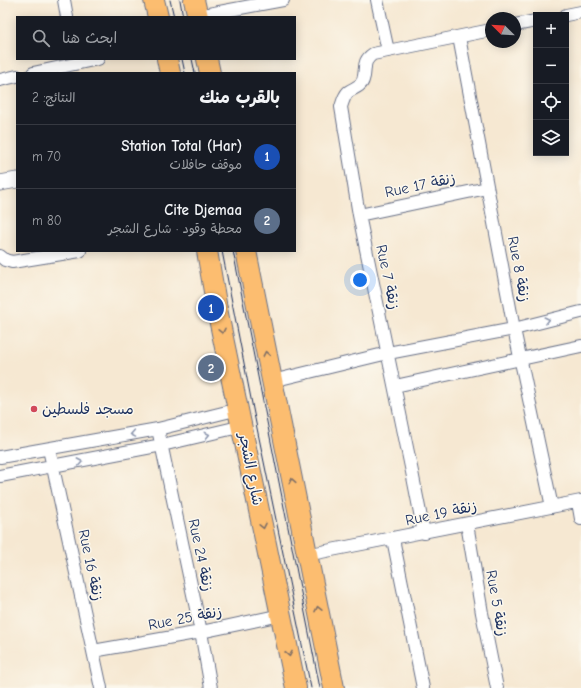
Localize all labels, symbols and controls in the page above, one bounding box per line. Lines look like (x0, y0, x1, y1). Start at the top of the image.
north arrow (485, 12, 521, 48)
map controls (533, 12, 569, 156)
button: + (533, 12, 569, 48)
search box (16, 16, 296, 60)
icon: search (30, 27, 52, 49)
text: ابحث هنا (62, 29, 117, 47)
button: − (533, 48, 569, 84)
button: locate (533, 84, 569, 120)
text: بالقرب منك (199, 88, 280, 107)
text: النتائج: 2 (32, 90, 76, 105)
button: layers (533, 120, 569, 156)
text: Station Total (Har) (121, 137, 242, 155)
text: 70 m (32, 149, 61, 164)
text: 1 (264, 149, 270, 164)
text: موقف حافلات (170, 157, 242, 172)
street label: Rue 17 زنقة (383, 169, 457, 201)
text: Cite Djemaa (164, 201, 242, 219)
text: 80 m (32, 213, 62, 228)
text: 2 (264, 213, 270, 228)
text: محطة وقود · شارع الشجر (108, 221, 242, 236)
street label: Rue 8 زنقة (504, 235, 534, 303)
street label: Rue 7 زنقة (372, 243, 404, 311)
your location (350, 270, 370, 290)
pin: 1 (198, 293, 224, 323)
one-way arrow (544, 317, 551, 325)
one-way arrow (217, 327, 226, 334)
one-way arrow (263, 351, 271, 357)
pin: 2 (198, 353, 224, 383)
place label: مسجد فلسطين (42, 400, 134, 418)
marker: مسجد فلسطين (29, 404, 39, 414)
one-way arrow (130, 429, 136, 438)
street label: شارع الشجر (234, 430, 267, 507)
one-way arrow (204, 431, 210, 439)
one-way arrow (76, 458, 83, 466)
one-way arrow (289, 478, 297, 484)
street label: Rue 19 زنقة (404, 497, 478, 529)
street label: Rue 24 زنقة (185, 517, 217, 593)
one-way arrow (258, 523, 267, 529)
street label: Rue 16 زنقة (75, 528, 107, 602)
street label: Rue 5 زنقة (482, 569, 512, 637)
street label: Rue 25 زنقة (147, 602, 223, 634)
one-way arrow (314, 606, 322, 612)
one-way arrow (284, 650, 293, 657)

